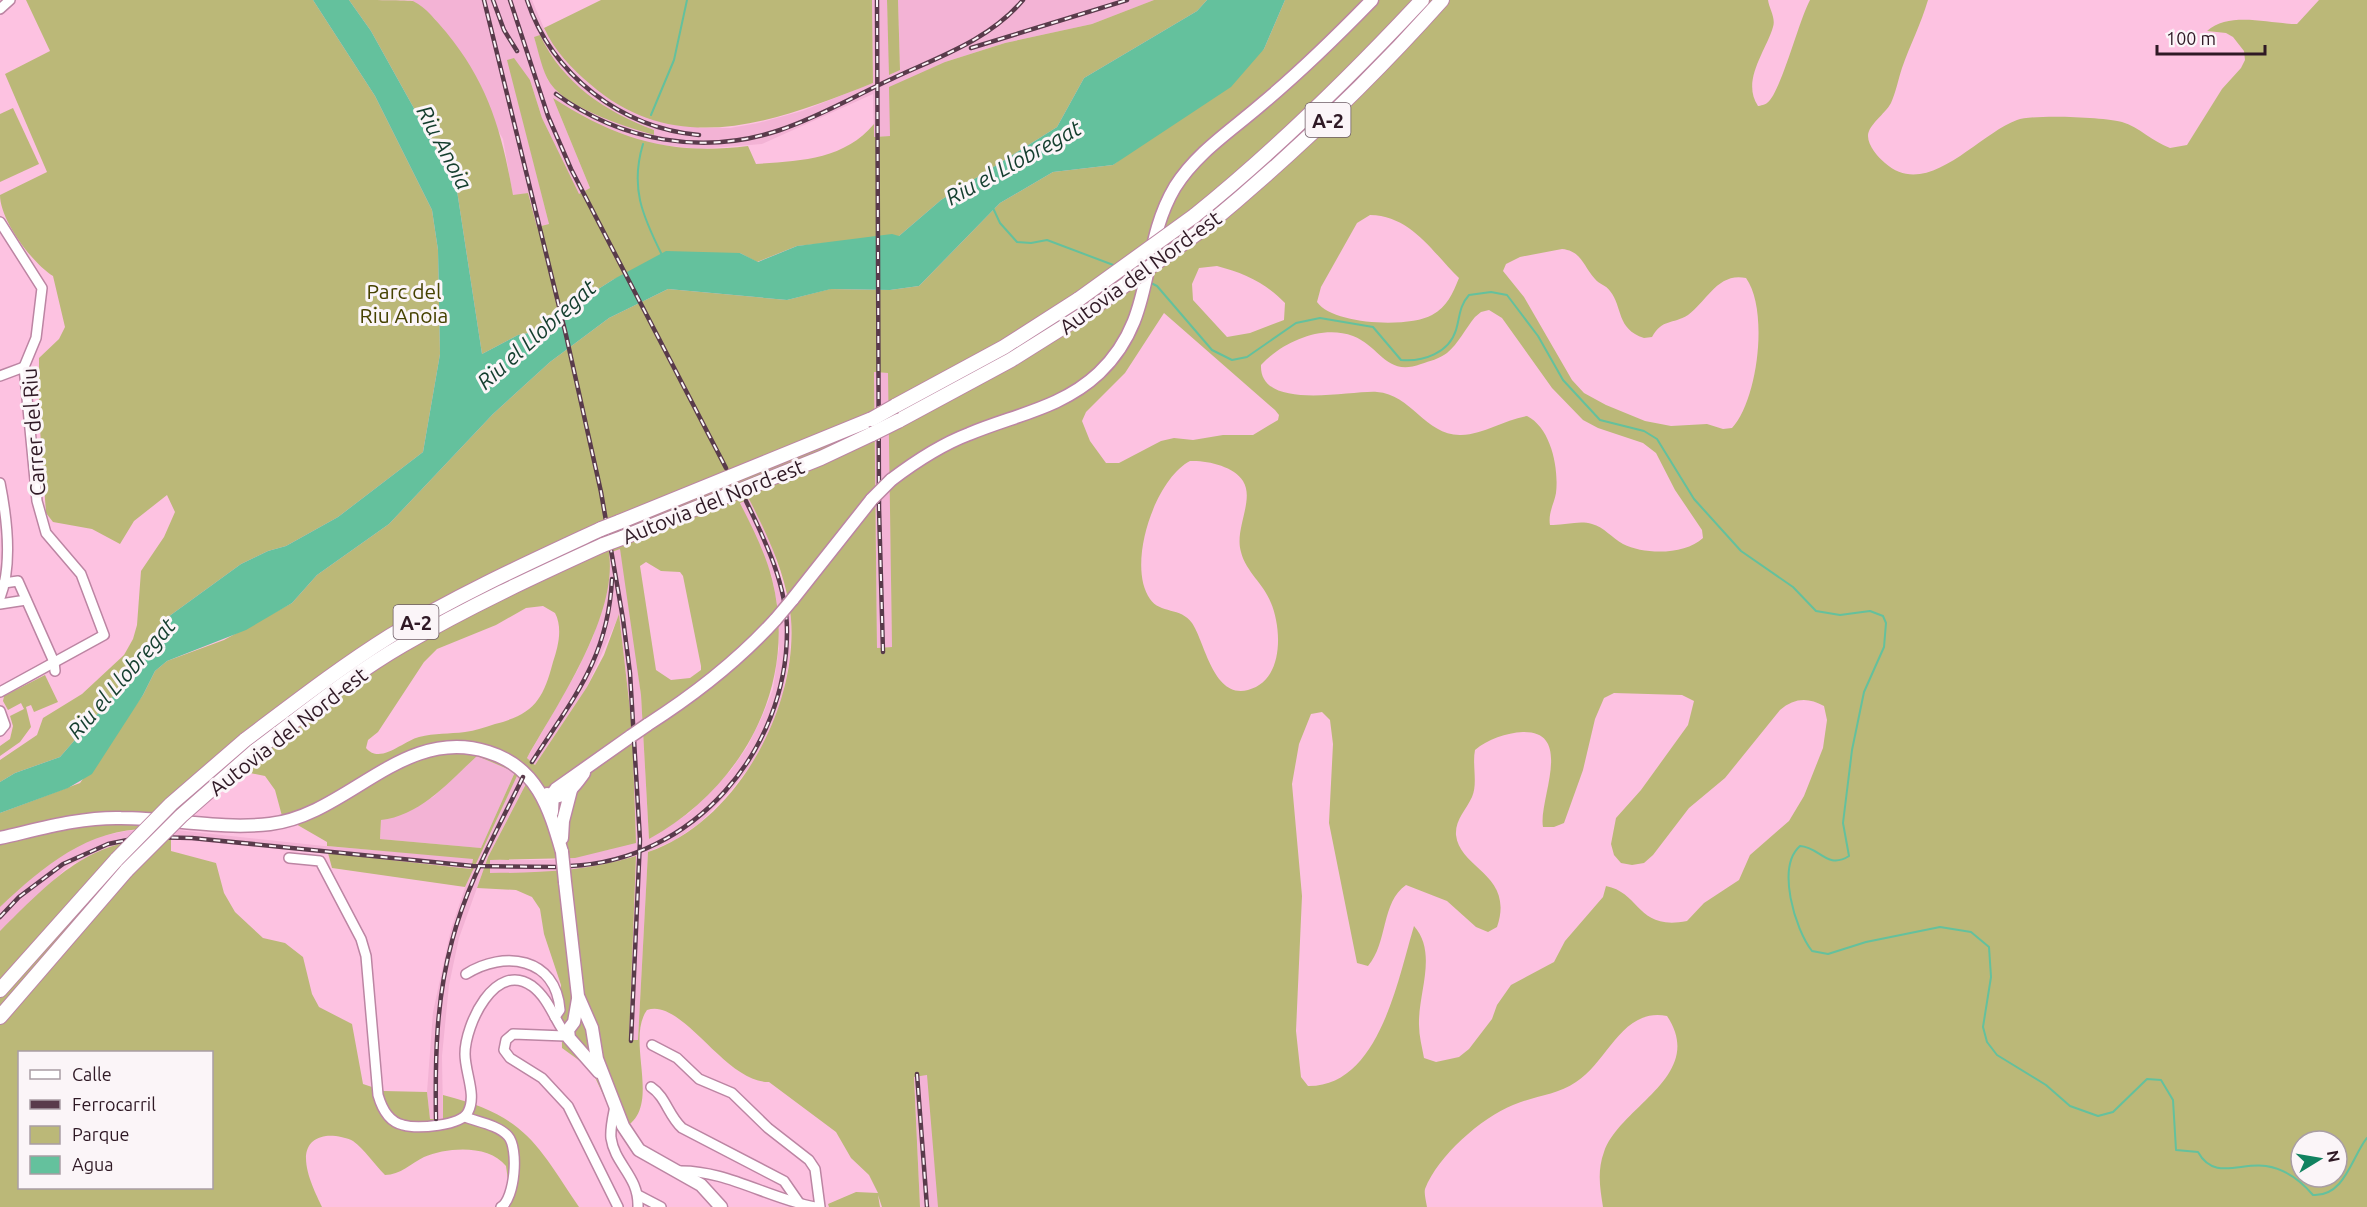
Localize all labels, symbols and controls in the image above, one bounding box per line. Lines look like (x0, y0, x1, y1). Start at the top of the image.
scale bar (2157, 18, 2265, 56)
text: 100 m (2166, 28, 2216, 48)
water label: Riu Anoia (412, 101, 478, 193)
road number: A-2 (1306, 103, 1350, 137)
water label: Riu el Llobregat (941, 114, 1085, 210)
street label: Autovia del Nord-est (1055, 205, 1225, 339)
water label: Riu el Llobregat (472, 274, 601, 394)
park label: Parc del Riu Anoia (360, 279, 448, 327)
street label: Carrer del Riu (17, 367, 49, 497)
street label: Autovia del Nord-est (619, 454, 807, 548)
road number: A-2 (394, 605, 438, 639)
water label: Riu el Llobregat (62, 613, 180, 743)
street label: Autovia del Nord-est (204, 662, 372, 800)
legend (18, 1051, 213, 1189)
text: Calle (72, 1064, 112, 1084)
text: Ferrocarril (72, 1094, 156, 1114)
text: Parque (72, 1124, 129, 1144)
north arrow (2289, 1129, 2349, 1189)
text: N (2324, 1149, 2344, 1164)
text: Agua (72, 1154, 114, 1174)

